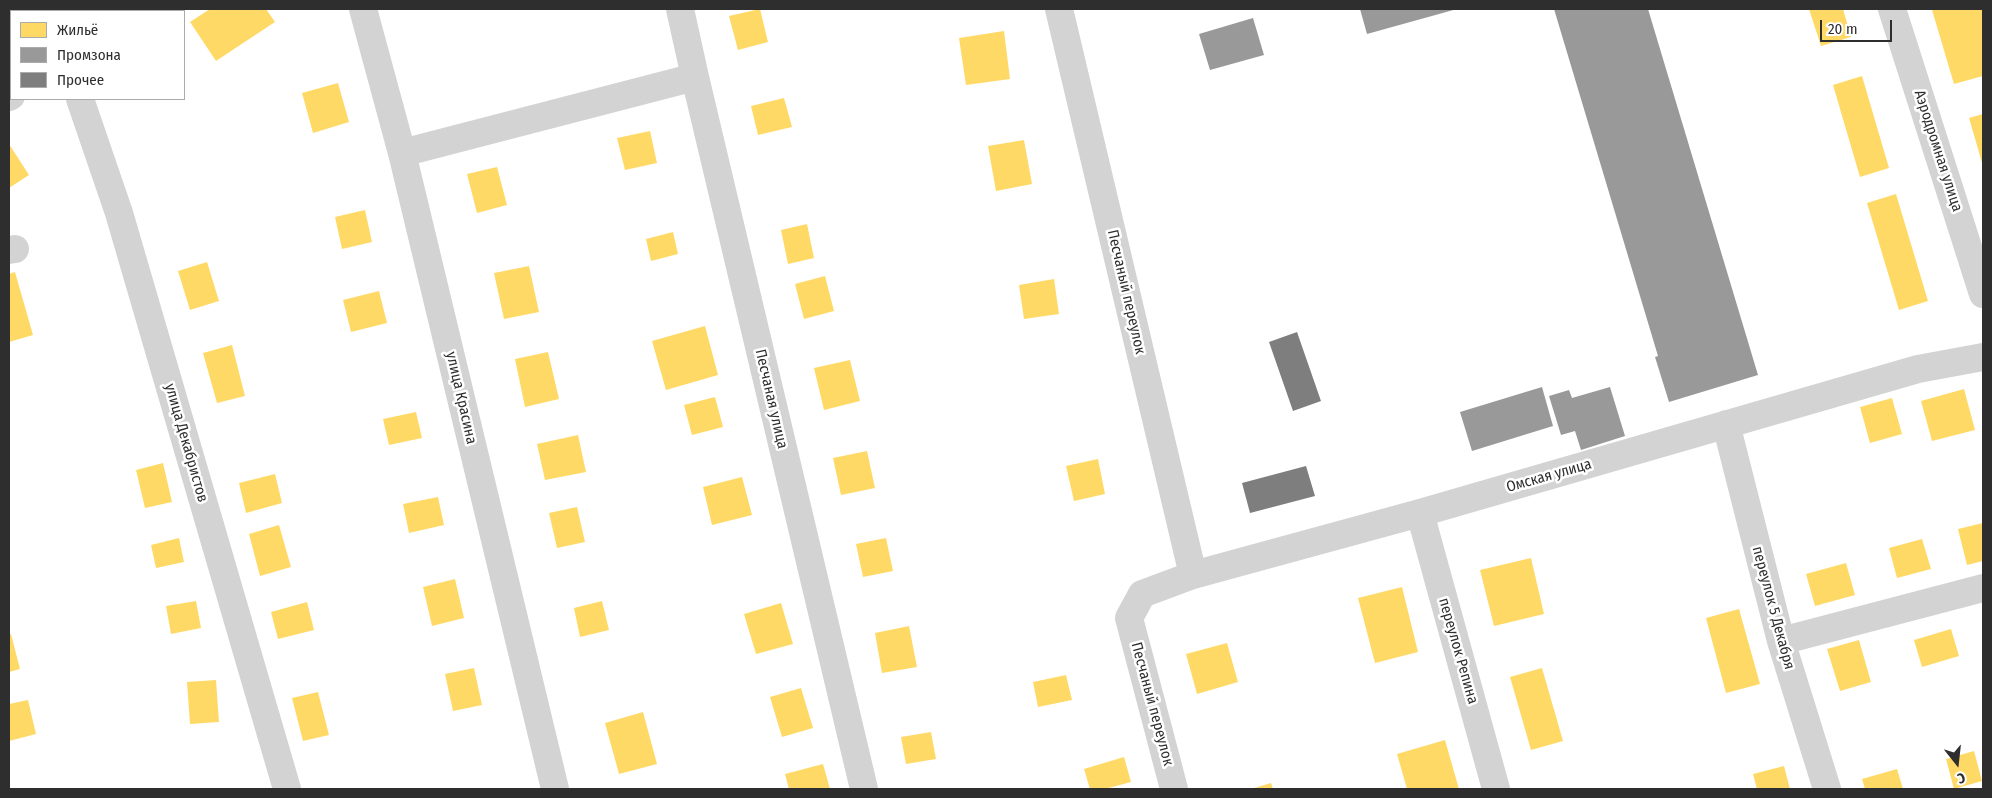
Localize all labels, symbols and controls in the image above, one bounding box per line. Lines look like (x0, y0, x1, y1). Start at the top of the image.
legend (10, 10, 185, 100)
scale bar (1822, 10, 1894, 42)
text: 20 m (1828, 20, 1858, 38)
text: Жильё (57, 21, 98, 39)
text: Промзона (57, 46, 121, 64)
text: Прочее (57, 71, 104, 89)
street label: Аэродромная улица (1910, 88, 1966, 214)
street label: Песчаный переулок (1103, 228, 1149, 356)
street label: Песчаная улица (751, 348, 791, 450)
street label: улица Красина (442, 350, 480, 446)
street label: улица Декабристов (160, 382, 212, 504)
street label: Омская улица (1504, 455, 1594, 497)
street label: переулок 5 Декабря (1748, 544, 1798, 672)
street label: переулок Репина (1434, 596, 1482, 706)
street label: Песчаный переулок (1127, 640, 1177, 768)
north arrow (1932, 738, 1982, 788)
text: С (1955, 769, 1967, 787)

